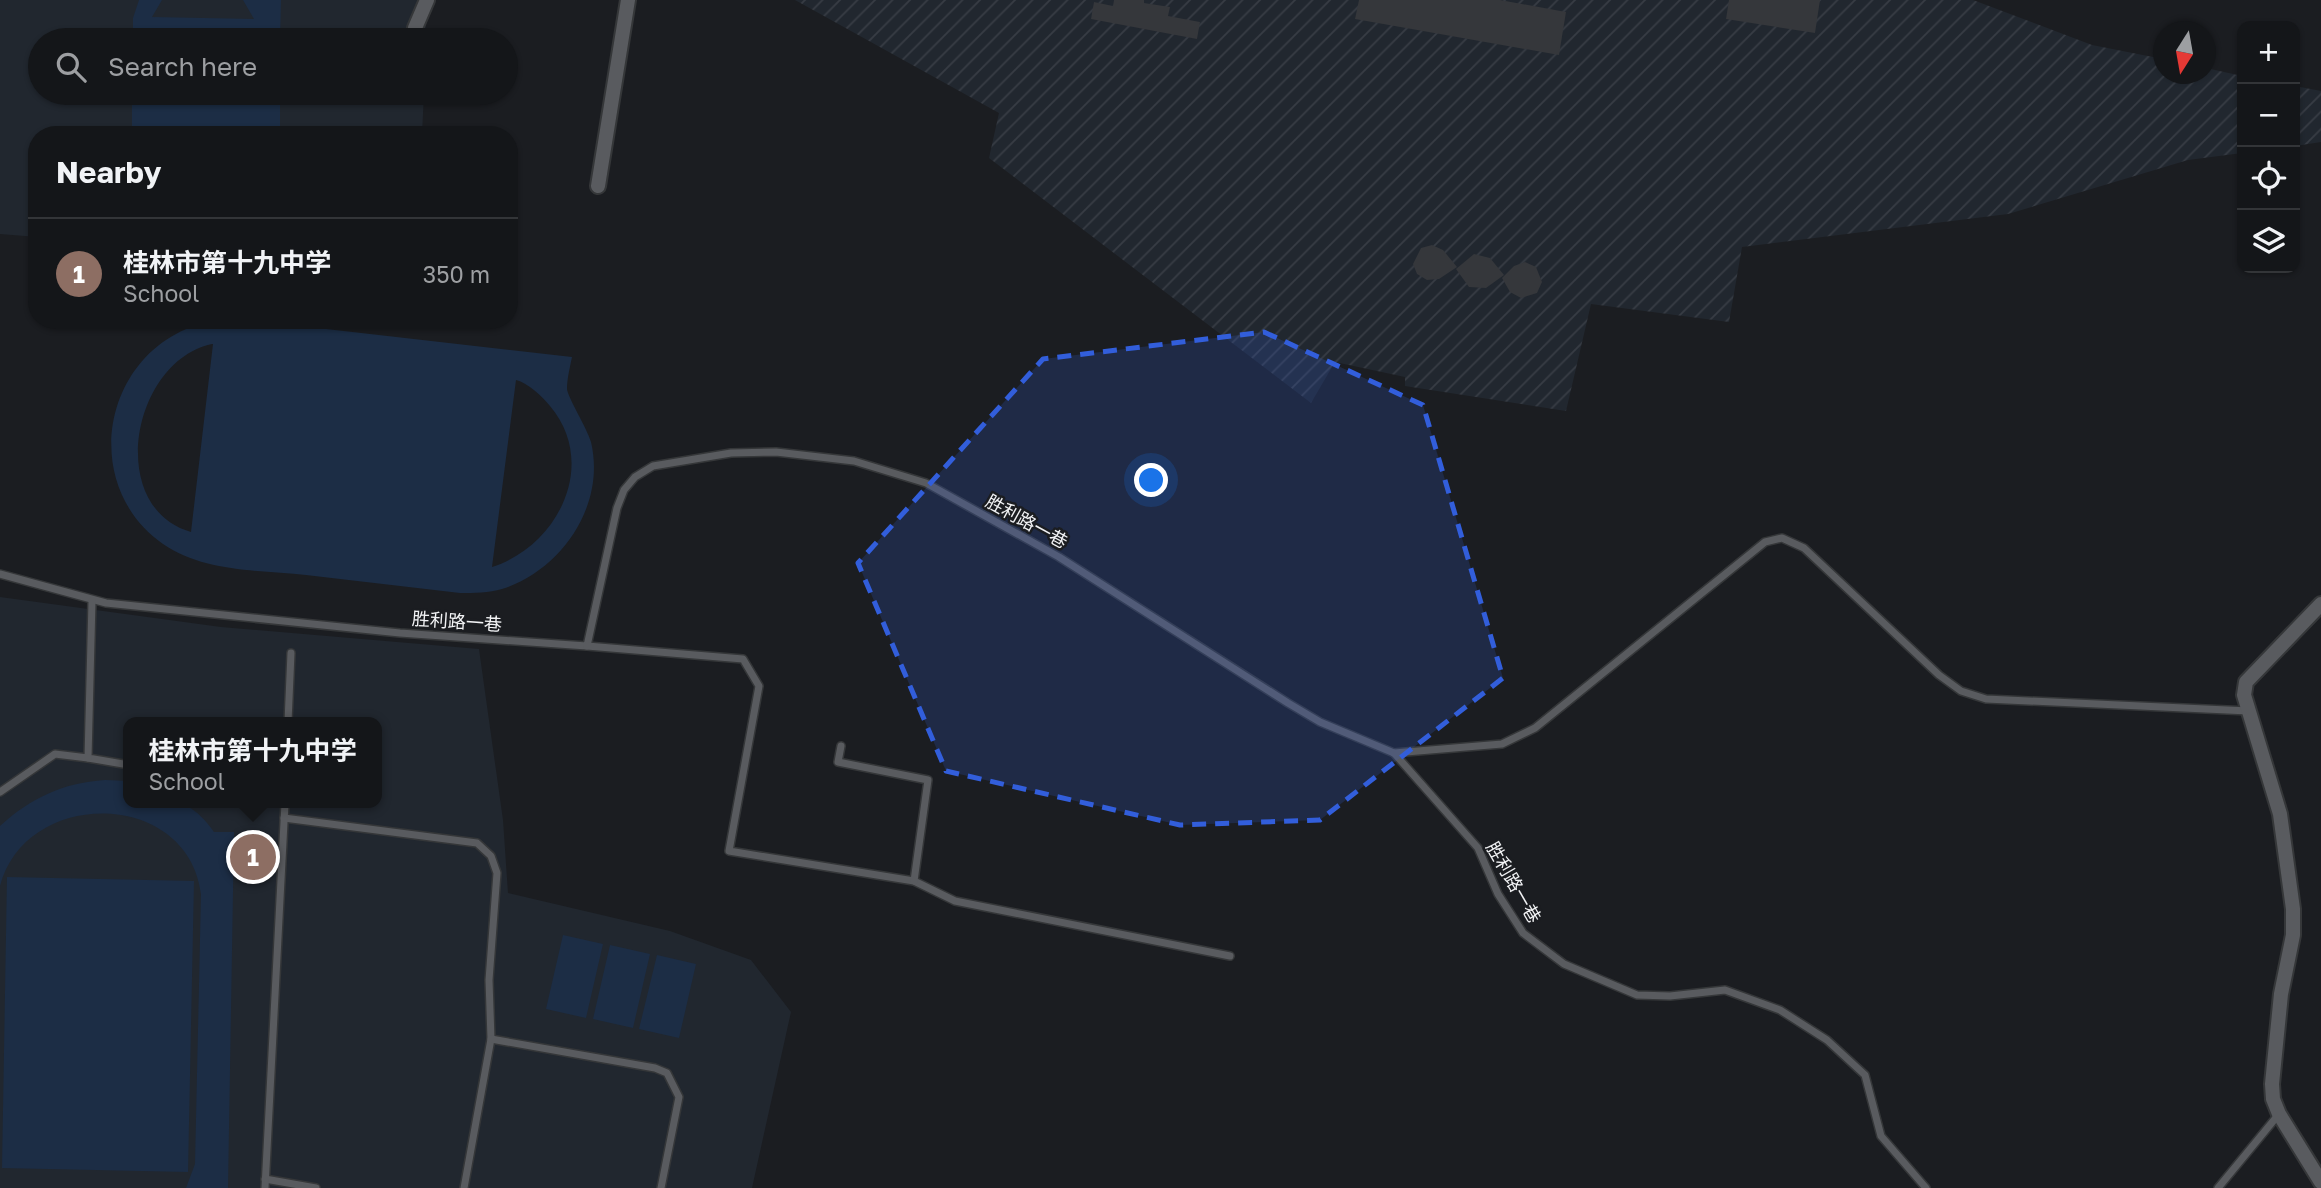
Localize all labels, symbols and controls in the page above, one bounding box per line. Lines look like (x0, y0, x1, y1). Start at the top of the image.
north arrow (2153, 21, 2216, 84)
map controls (2237, 21, 2300, 273)
button: + (2237, 21, 2300, 84)
search box (28, 28, 518, 105)
icon: search (52, 48, 90, 86)
text: Search here (108, 51, 257, 82)
button: − (2237, 84, 2300, 147)
button: locate (2237, 147, 2300, 210)
text: Nearby (56, 154, 161, 190)
button: layers (2237, 210, 2300, 273)
text: 桂林市第十九中学 (123, 247, 331, 278)
text: 1 (73, 260, 85, 288)
text: 350 m (423, 260, 490, 288)
text: School (123, 279, 199, 307)
your location (1134, 463, 1168, 497)
street label: 胜利路一巷 (982, 490, 1072, 552)
street label: 胜利路一巷 (411, 607, 503, 635)
popup (123, 717, 382, 808)
text: 桂林市第十九中学 (148, 735, 357, 766)
text: School (148, 767, 225, 795)
pin: 1 (230, 831, 276, 883)
street label: 胜利路一巷 (1482, 838, 1546, 926)

